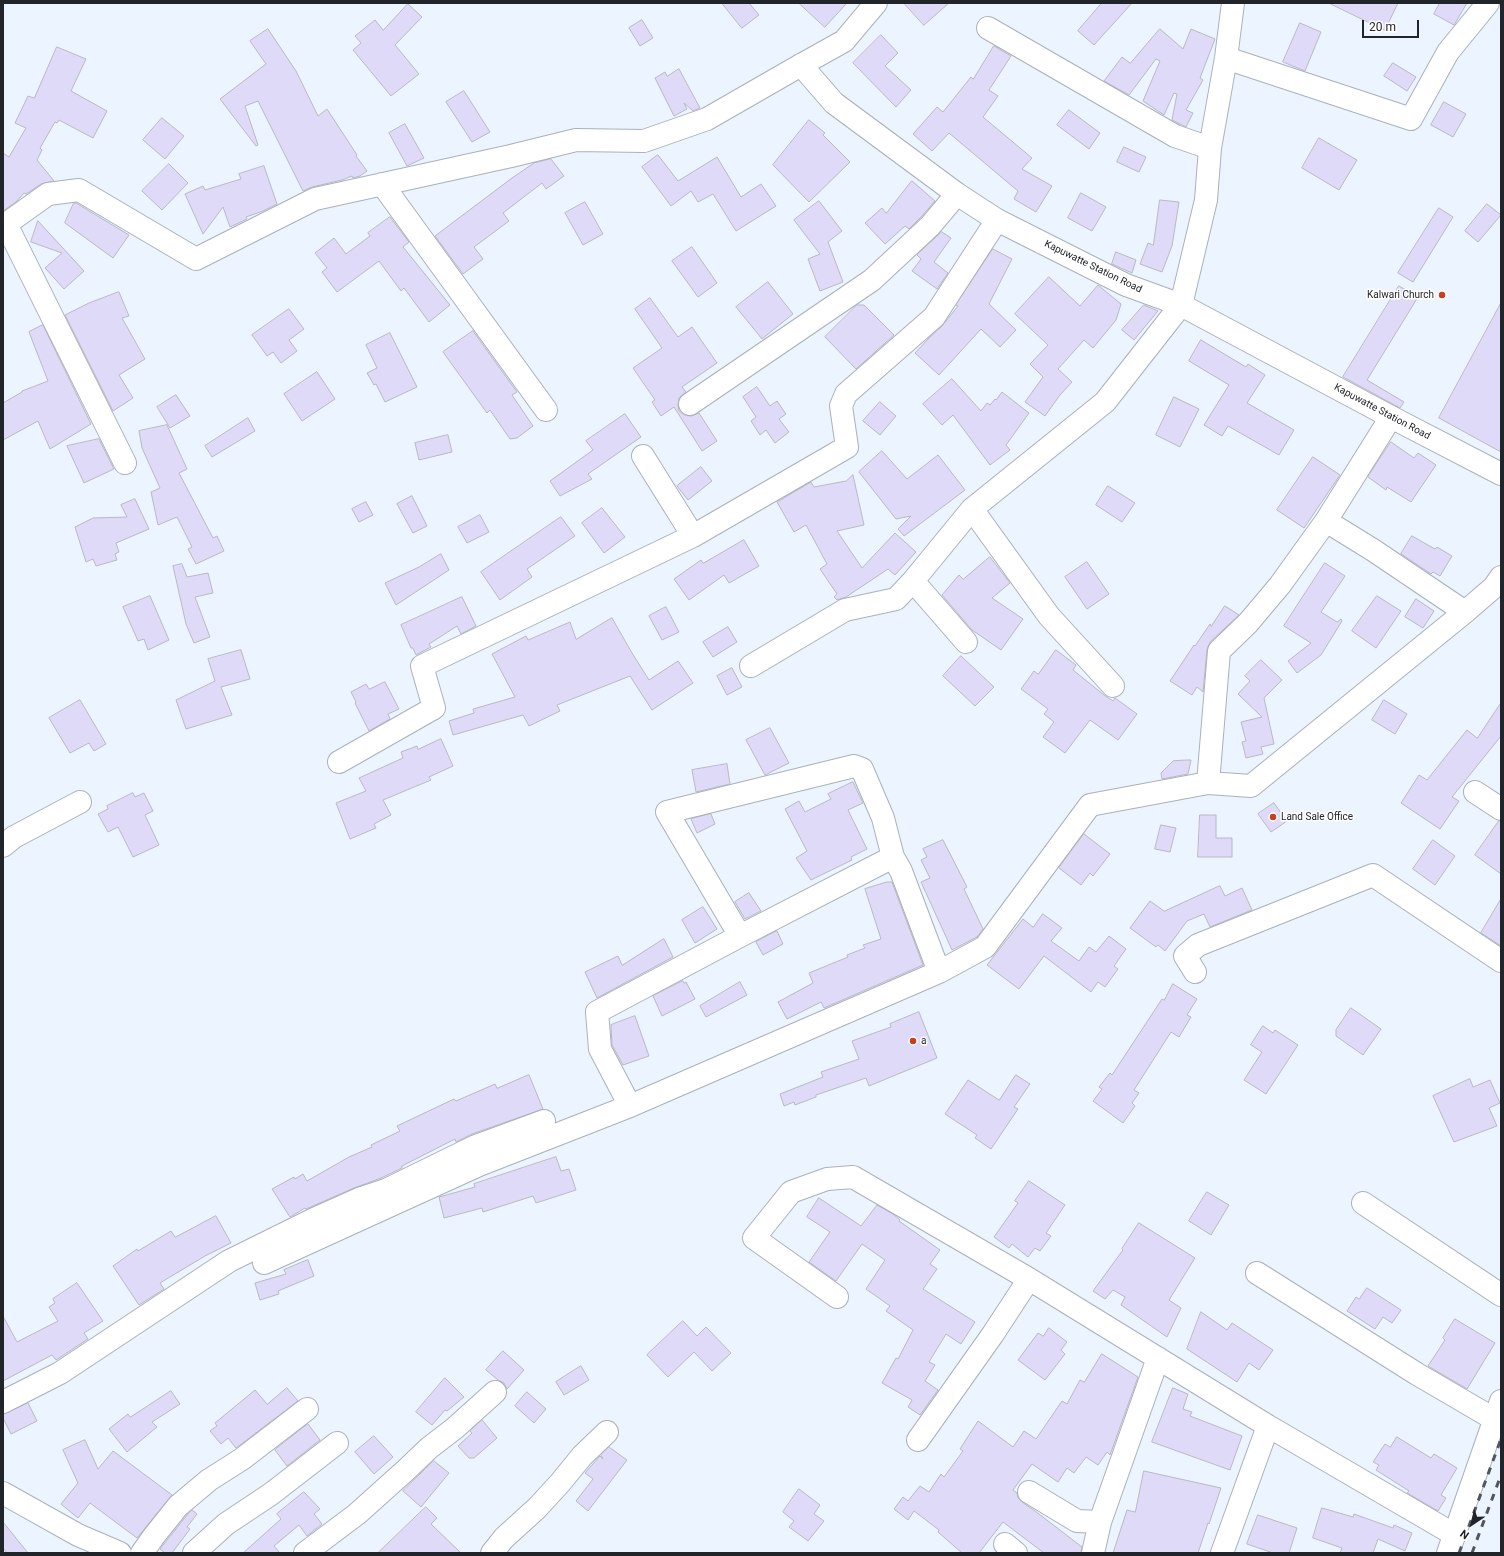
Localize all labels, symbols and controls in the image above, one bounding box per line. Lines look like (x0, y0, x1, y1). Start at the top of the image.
scale bar (1364, 12, 1421, 38)
text: 20 m (1369, 20, 1396, 34)
street label: Kapuwatte Station Road (1042, 238, 1144, 296)
place label: Kalwari Church (1367, 289, 1434, 301)
marker: Kalwari Church (1437, 290, 1447, 300)
street label: Kapuwatte Station Road (1332, 382, 1432, 442)
place label: Land Sale Office (1281, 811, 1353, 823)
marker: Land Sale Office (1268, 812, 1278, 822)
place label: a (921, 1035, 926, 1047)
marker: a (908, 1036, 918, 1046)
north arrow (1452, 1504, 1492, 1544)
text: N (1458, 1527, 1472, 1542)

